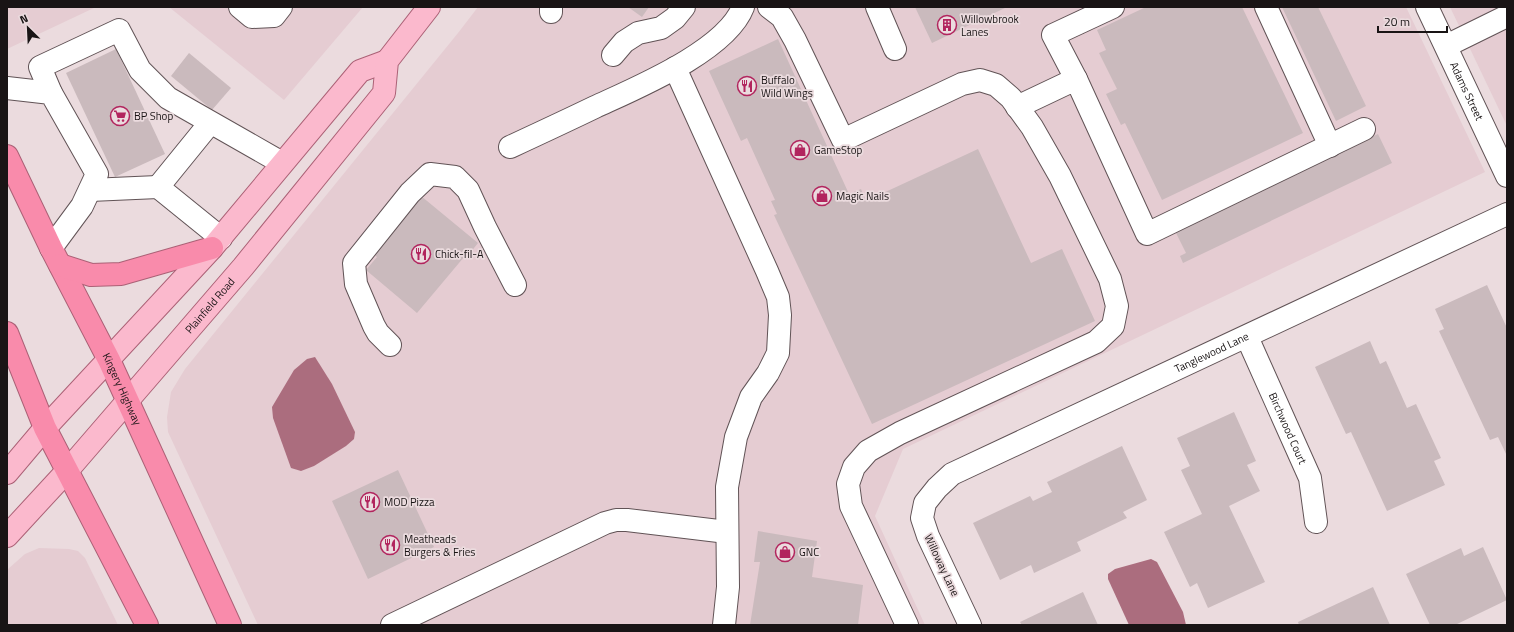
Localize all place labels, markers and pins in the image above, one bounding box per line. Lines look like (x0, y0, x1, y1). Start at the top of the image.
place label: Willowbrook Lanes (961, 11, 1019, 40)
building icon: Willowbrook Lanes (936, 14, 958, 36)
place label: Buffalo Wild Wings (761, 72, 813, 101)
restaurant icon: Buffalo Wild Wings (736, 75, 758, 97)
supermarket icon: BP Shop (109, 105, 131, 127)
place label: BP Shop (134, 108, 173, 124)
shop icon: GameStop (789, 139, 811, 161)
place label: GameStop (814, 142, 863, 158)
shop icon: Magic Nails (811, 185, 833, 207)
place label: Magic Nails (836, 188, 889, 204)
restaurant icon: Chick-fil-A (410, 243, 432, 265)
place label: Chick-fil-A (435, 246, 484, 262)
restaurant icon: MOD Pizza (359, 491, 381, 513)
place label: MOD Pizza (384, 494, 435, 510)
place label: Meatheads Burgers & Fries (404, 531, 475, 560)
restaurant icon: Meatheads Burgers & Fries (379, 534, 401, 556)
shop icon: GNC (774, 541, 796, 563)
place label: GNC (799, 544, 819, 560)

